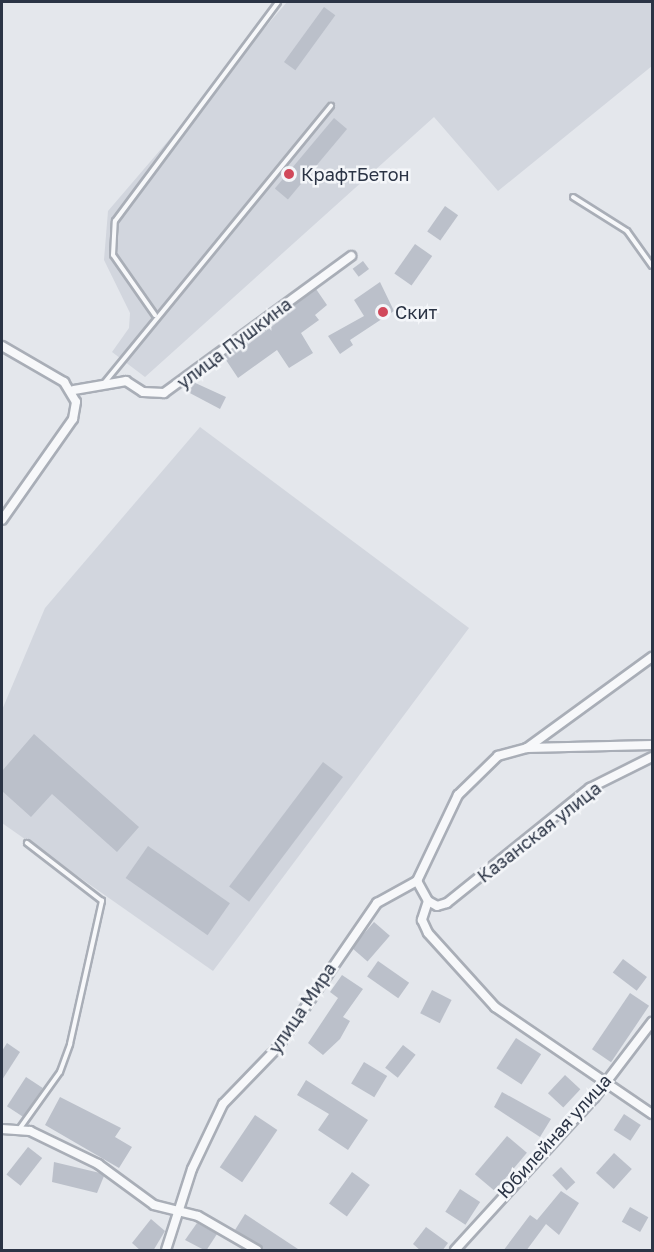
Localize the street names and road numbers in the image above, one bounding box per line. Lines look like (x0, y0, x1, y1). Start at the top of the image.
street label: улица Пушкина (172, 293, 296, 393)
street label: Казанская улица (473, 777, 605, 887)
street label: улица Мира (264, 958, 340, 1058)
street label: Юбилейная улица (493, 1070, 615, 1202)

